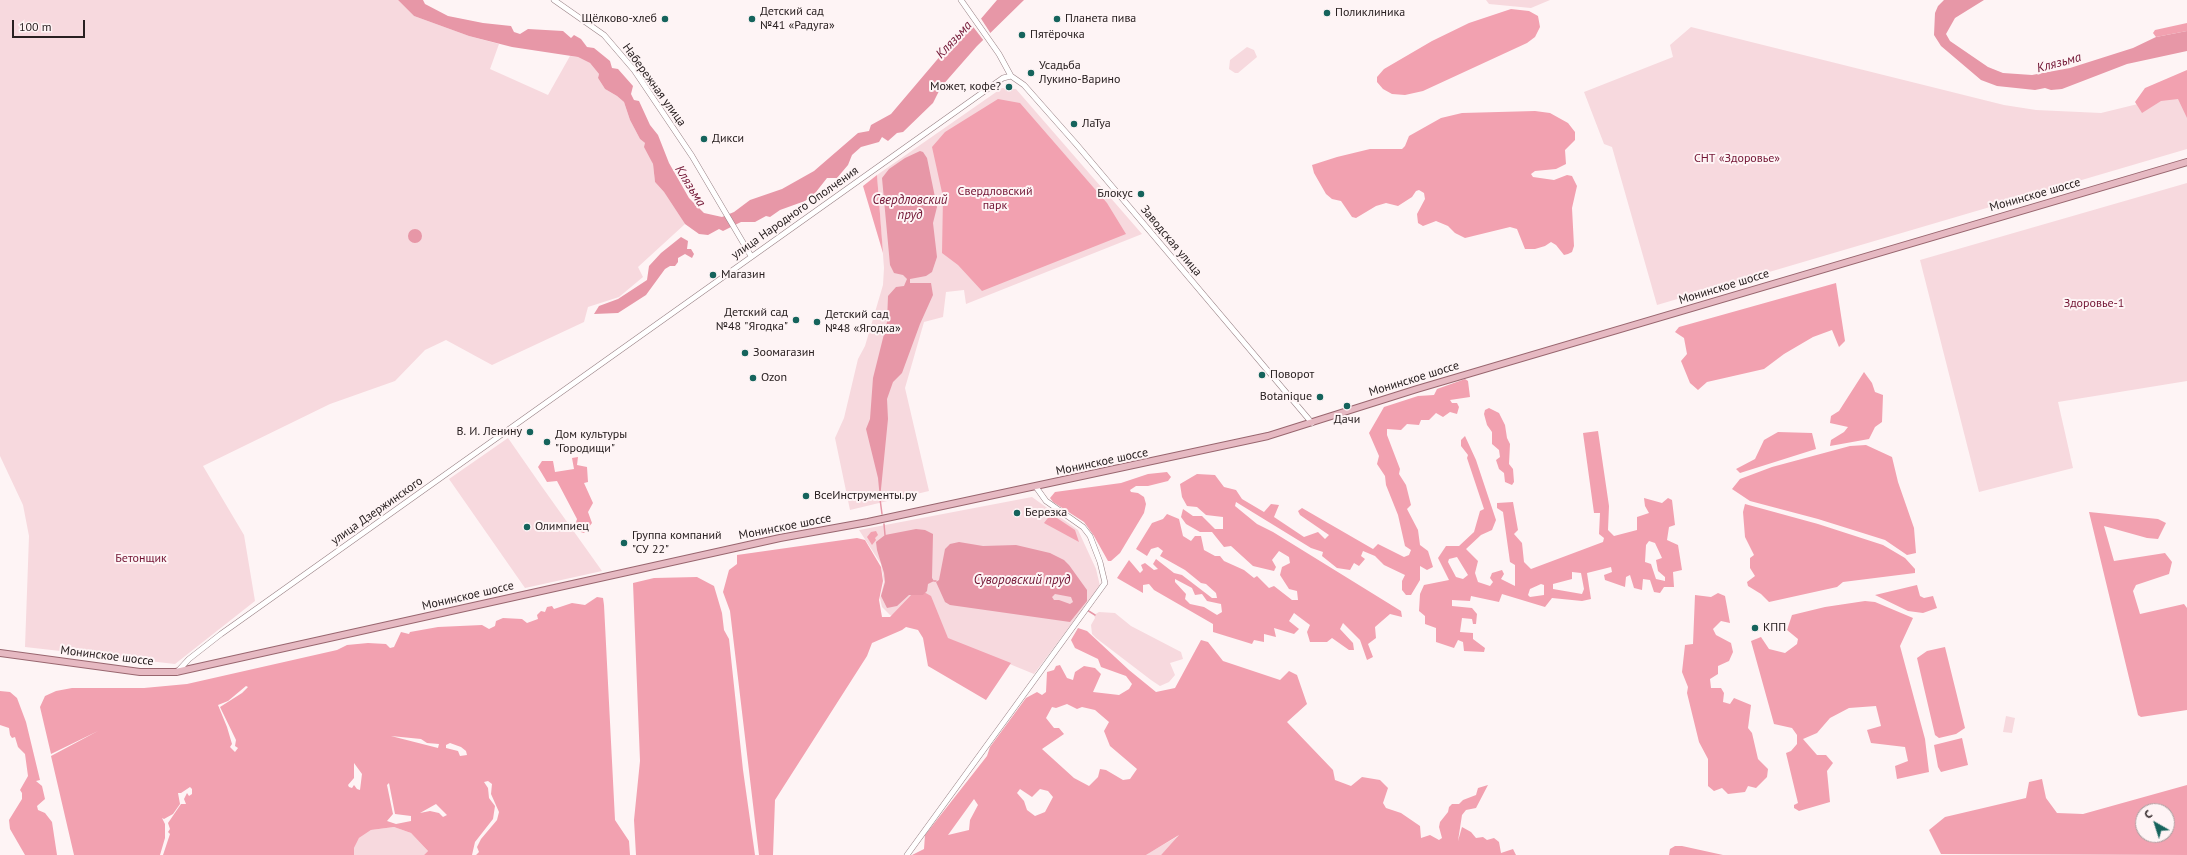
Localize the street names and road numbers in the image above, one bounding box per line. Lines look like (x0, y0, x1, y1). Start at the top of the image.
street label: Набережная улица (619, 41, 689, 129)
street label: улица Народного Ополчения (729, 164, 861, 262)
street label: Монинское шоссе (1988, 175, 2082, 215)
street label: Заводская улица (1137, 203, 1205, 279)
street label: Монинское шоссе (1677, 266, 1771, 308)
street label: Монинское шоссе (1367, 358, 1461, 400)
street label: Монинское шоссе (1055, 445, 1149, 479)
street label: улица Дзержинского (328, 474, 426, 548)
street label: Монинское шоссе (738, 511, 832, 543)
street label: Монинское шоссе (421, 578, 515, 614)
street label: Монинское шоссе (60, 643, 154, 669)

